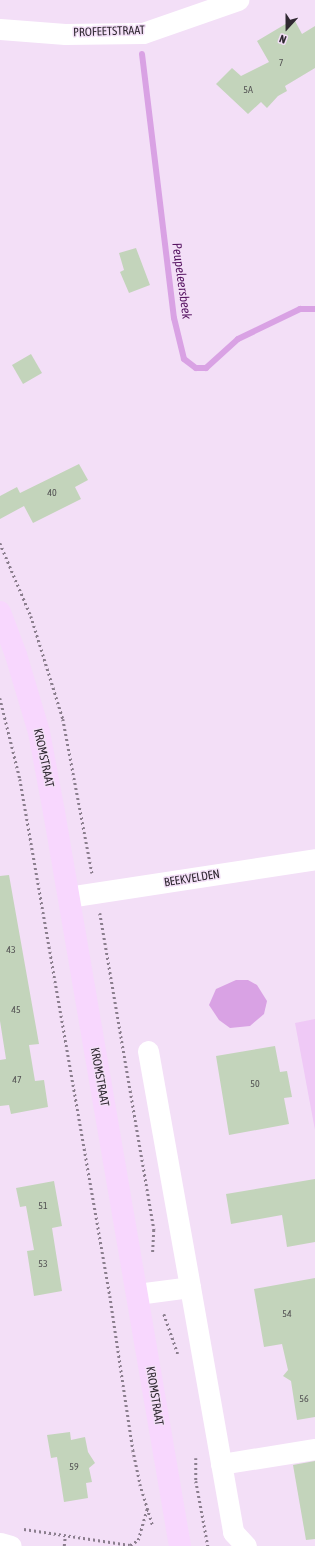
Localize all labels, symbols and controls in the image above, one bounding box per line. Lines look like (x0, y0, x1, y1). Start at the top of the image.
north arrow (267, 8, 307, 48)
street label: PROFEETSTRAAT (73, 24, 145, 40)
text: N (278, 32, 288, 46)
house number: 7 (279, 57, 283, 69)
house number: 5A (243, 84, 253, 96)
water label: Peupeleersbeek (168, 242, 194, 320)
house number: 40 (47, 487, 57, 499)
street label: KROMSTRAAT (30, 727, 56, 789)
street label: BEEKVELDEN (163, 867, 221, 891)
house number: 43 (6, 944, 16, 956)
house number: 45 (11, 1004, 21, 1016)
street label: KROMSTRAAT (87, 1046, 111, 1108)
house number: 47 (12, 1074, 22, 1086)
house number: 50 (250, 1078, 260, 1090)
house number: 51 (38, 1200, 48, 1212)
house number: 53 (38, 1258, 48, 1270)
house number: 54 (282, 1308, 292, 1320)
street label: KROMSTRAAT (142, 1365, 166, 1427)
house number: 56 (299, 1393, 309, 1405)
house number: 59 (69, 1461, 79, 1473)

